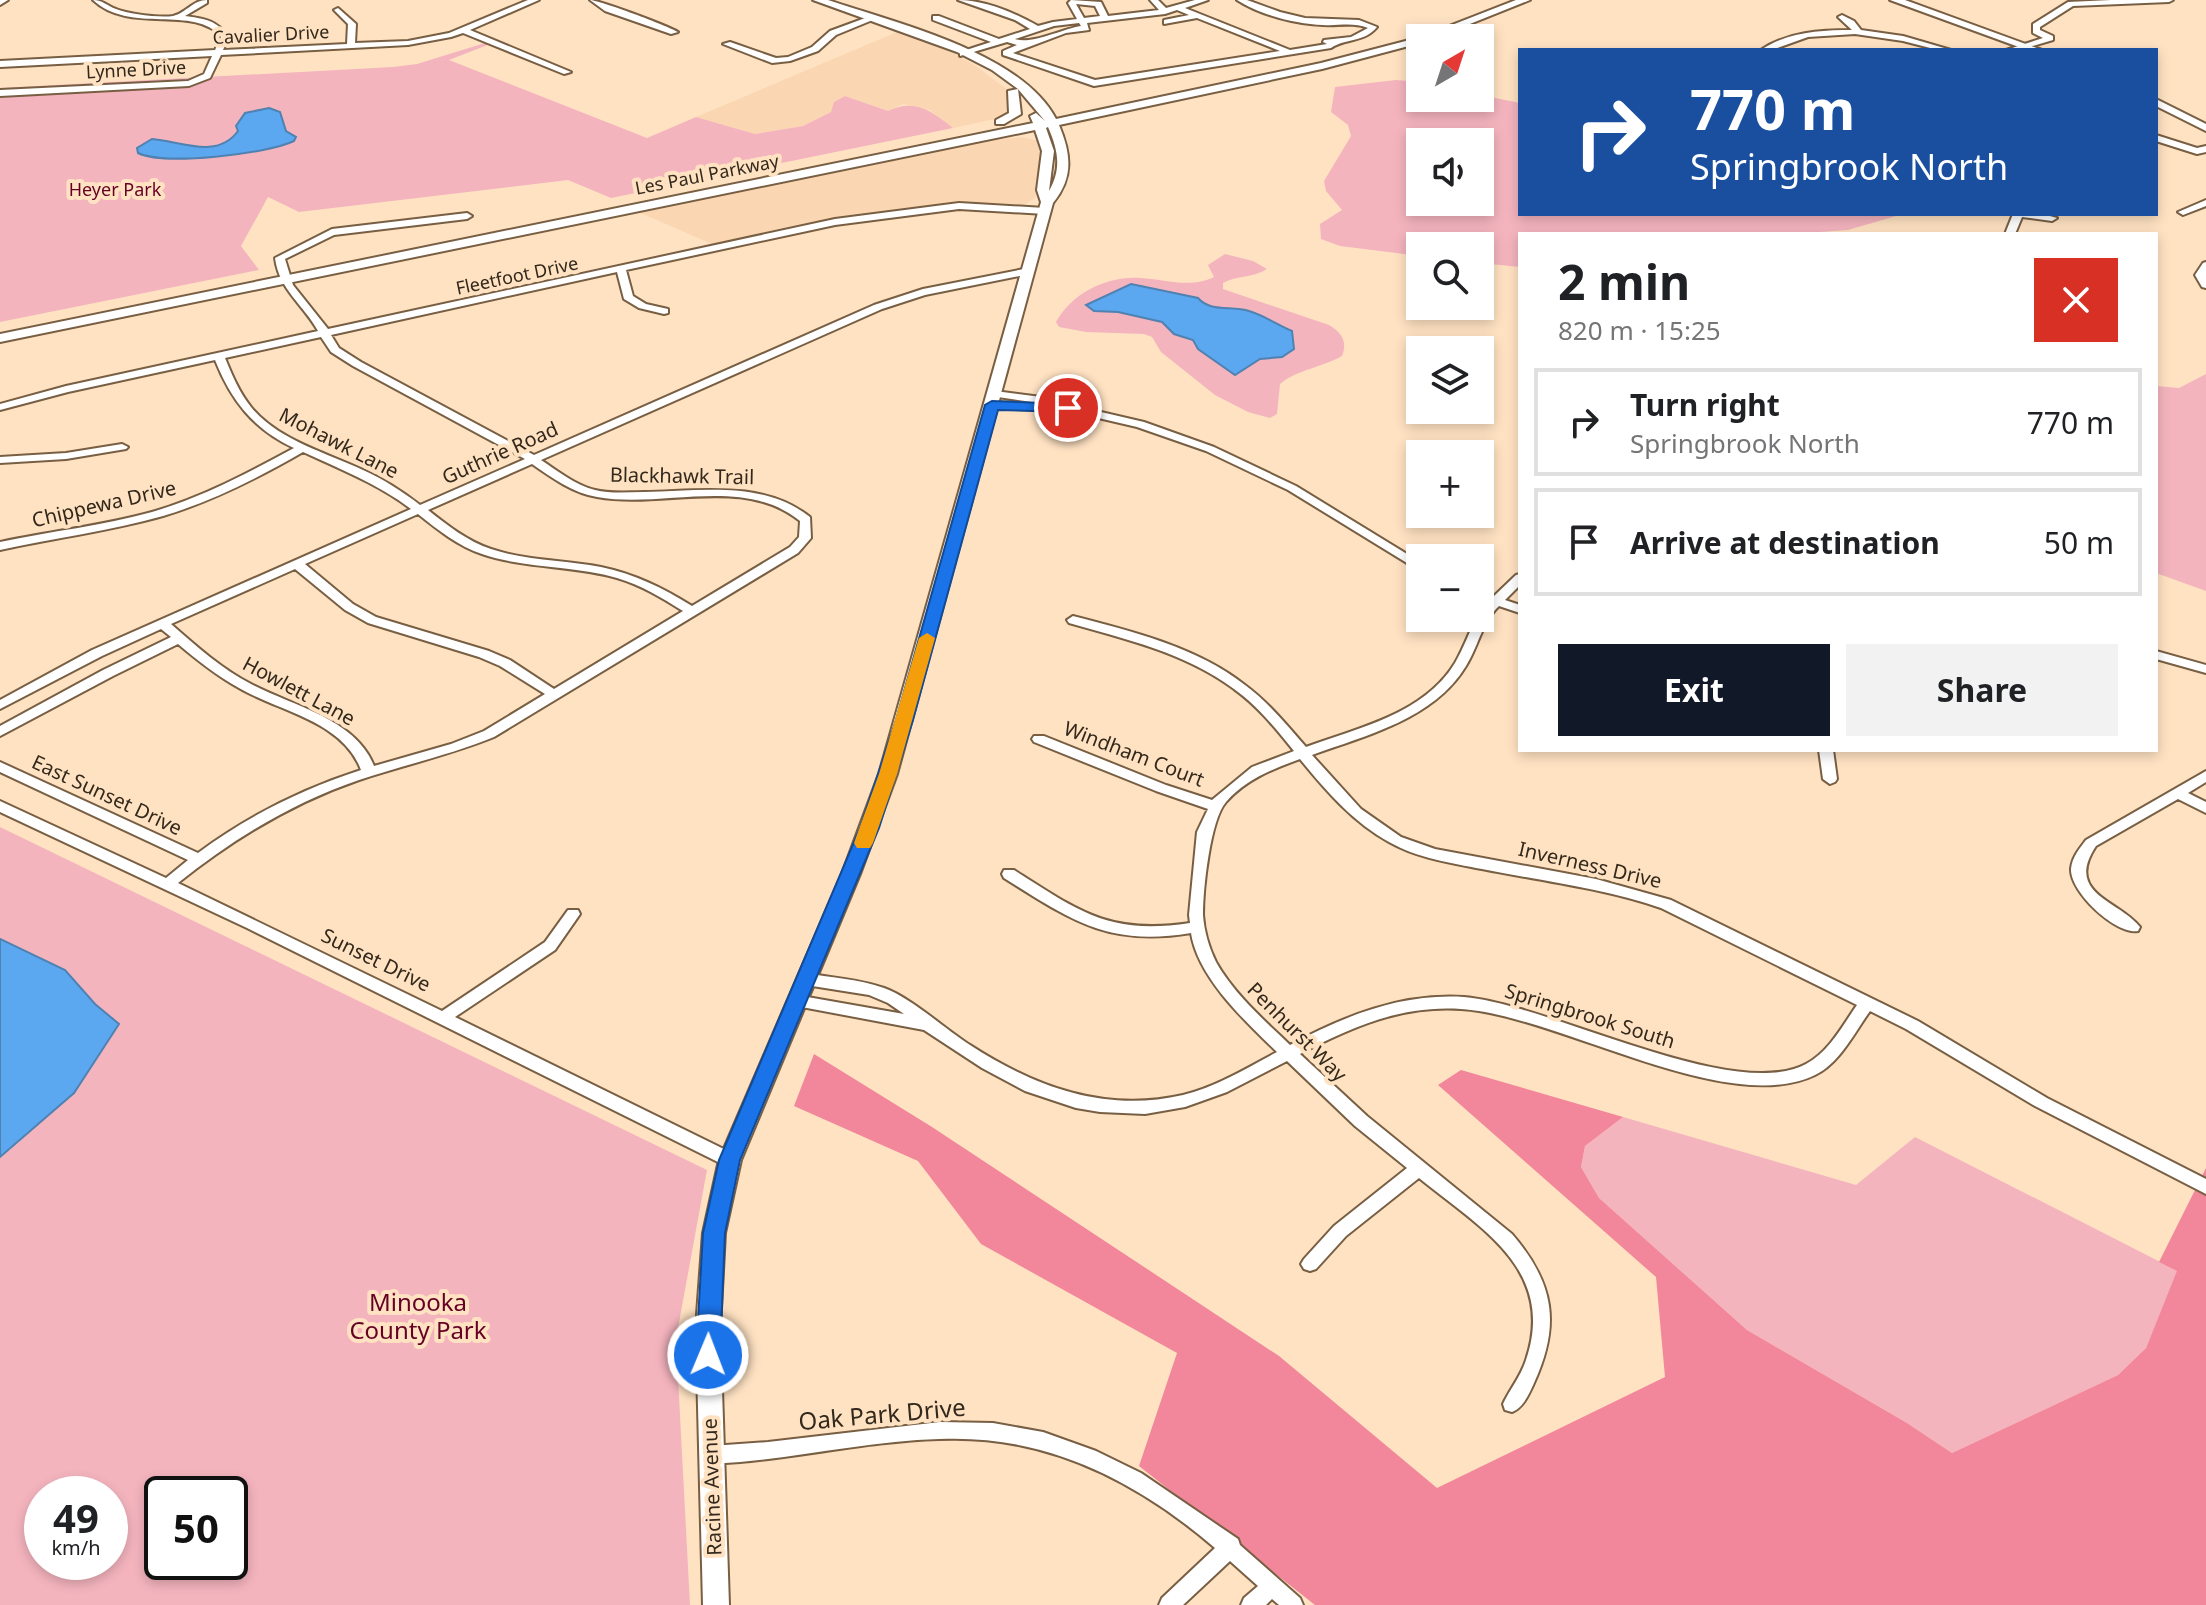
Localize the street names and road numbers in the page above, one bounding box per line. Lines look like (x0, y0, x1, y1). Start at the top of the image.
street label: Cavalier Drive (212, 19, 330, 49)
street label: Lynne Drive (85, 54, 187, 84)
street label: Les Paul Parkway (633, 148, 781, 200)
street label: Fleetfoot Drive (453, 250, 580, 300)
street label: Mohawk Lane (275, 401, 404, 484)
street label: Guthrie Road (437, 415, 562, 490)
street label: Blackhawk Trail (610, 461, 754, 490)
street label: Chippewa Drive (29, 474, 179, 533)
street label: Howlett Lane (238, 650, 360, 732)
street label: Windham Court (1060, 714, 1208, 793)
street label: East Sunset Drive (28, 748, 187, 841)
street label: Inverness Drive (1516, 835, 1664, 894)
street label: Sunset Drive (317, 921, 435, 998)
street label: Penhurst Way (1242, 976, 1354, 1088)
street label: Springbrook South (1502, 977, 1679, 1054)
street label: Oak Park Drive (797, 1390, 967, 1437)
street label: Racine Avenue (696, 1418, 727, 1556)

